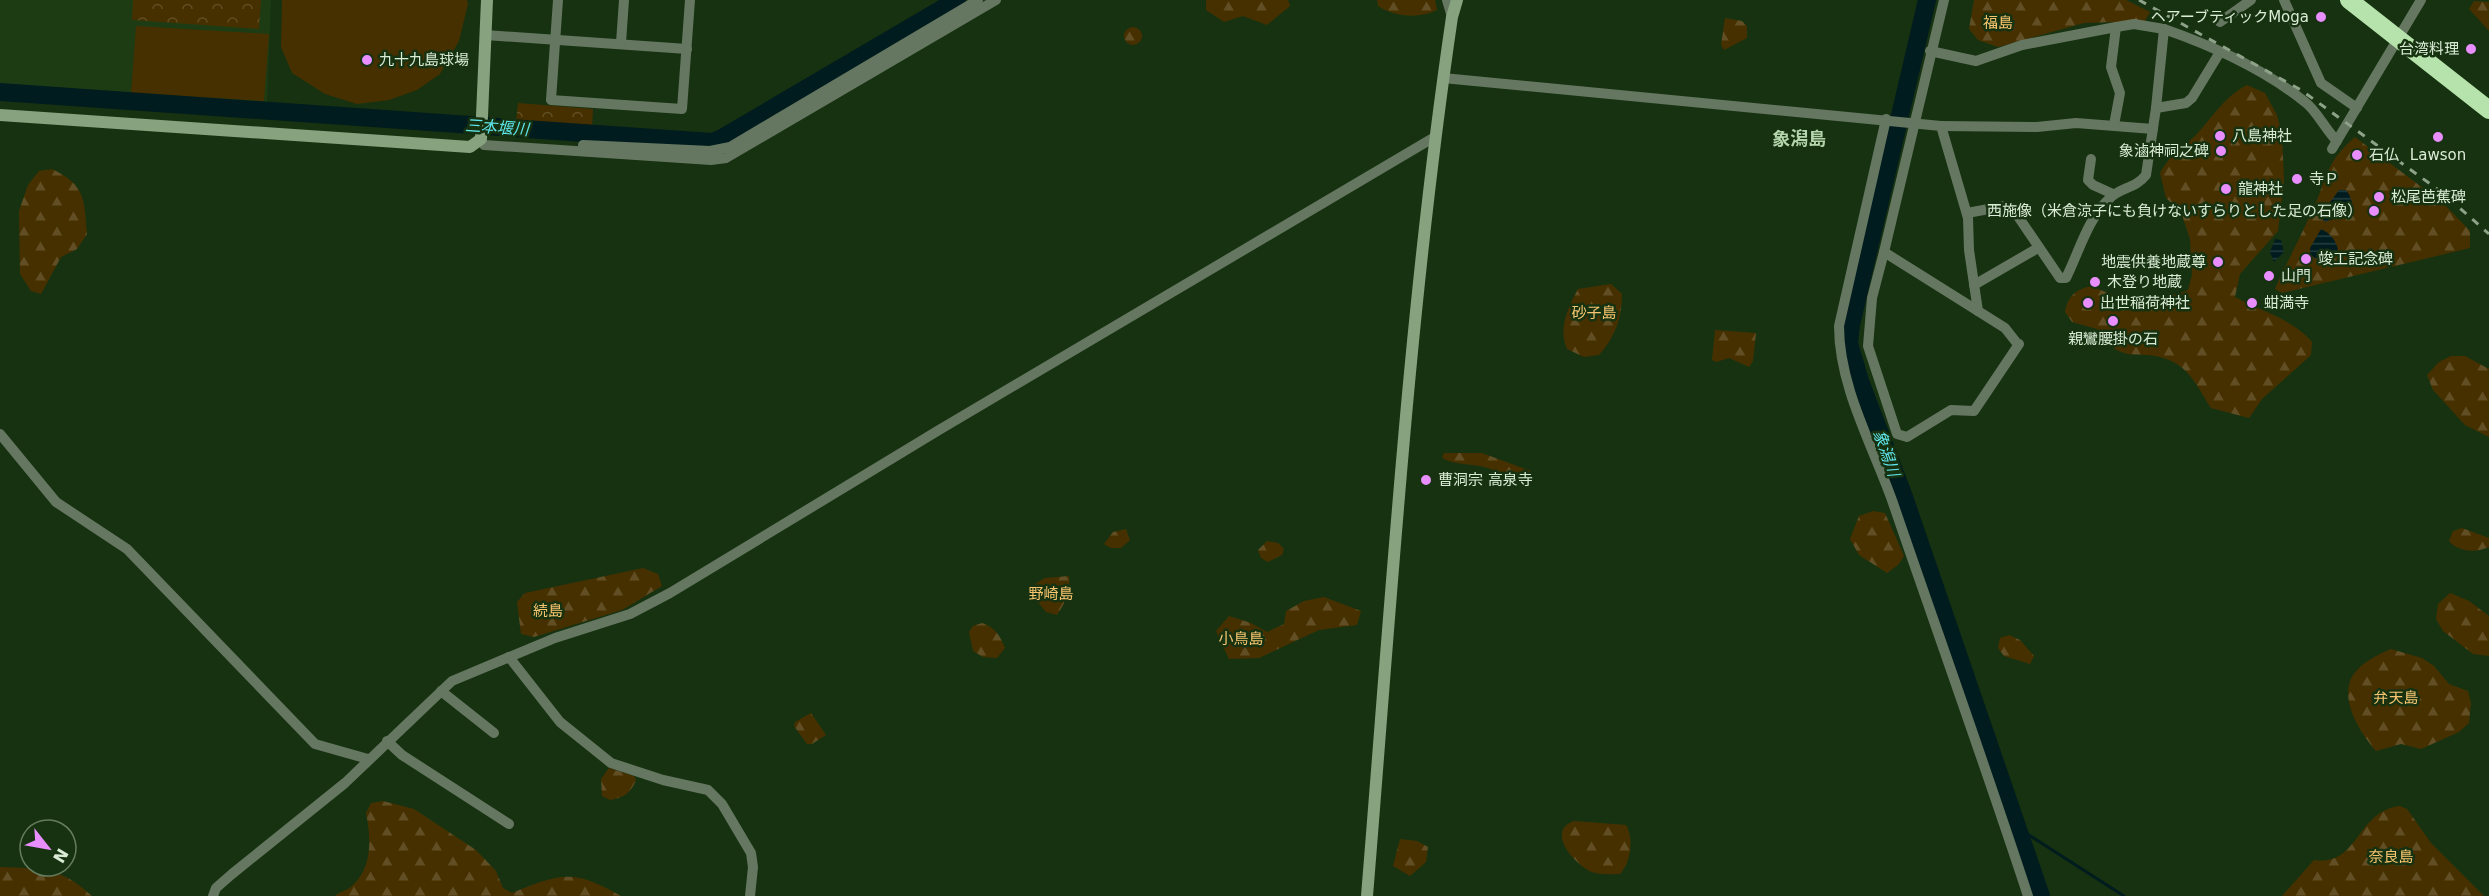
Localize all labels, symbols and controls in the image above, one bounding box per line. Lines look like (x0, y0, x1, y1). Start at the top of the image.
place label: ヘアーブティックMoga (2151, 8, 2309, 26)
marker: ヘアーブティックMoga (2314, 10, 2328, 24)
park label: 福島 (1983, 14, 2013, 32)
place label: 台湾料理 (2399, 40, 2459, 58)
marker: 台湾料理 (2464, 42, 2478, 56)
place label: 九十九島球場 (379, 51, 469, 69)
marker: 九十九島球場 (360, 53, 374, 67)
water label: 三本堰川 (464, 116, 532, 139)
place label: 八島神社 (2232, 127, 2292, 145)
district label: 象潟島 (1772, 128, 1826, 149)
marker: 八島神社 (2213, 129, 2227, 143)
marker: Lawson (2431, 130, 2445, 144)
place label: 象滷神祠之碑 (2119, 142, 2209, 160)
marker: 象滷神祠之碑 (2214, 144, 2228, 158)
place label: 石仏 (2369, 146, 2399, 164)
place label: Lawson (2410, 146, 2466, 164)
marker: 石仏 (2350, 148, 2364, 162)
place label: 寺Ｐ (2309, 170, 2339, 188)
marker: 寺Ｐ (2290, 172, 2304, 186)
place label: 龍神社 (2238, 180, 2283, 198)
marker: 龍神社 (2219, 182, 2233, 196)
place label: 松尾芭蕉碑 (2391, 188, 2466, 206)
marker: 松尾芭蕉碑 (2372, 190, 2386, 204)
place label: 西施像（米倉涼子にも負けないすらりとした足の石像） (1987, 202, 2362, 220)
marker: 西施像（米倉涼子にも負けないすらりとした足の石像） (2367, 204, 2381, 218)
place label: 竣工記念碑 (2318, 250, 2393, 268)
marker: 竣工記念碑 (2299, 252, 2313, 266)
place label: 地震供養地蔵尊 (2101, 253, 2206, 271)
marker: 地震供養地蔵尊 (2211, 255, 2225, 269)
place label: 山門 (2281, 267, 2311, 285)
marker: 山門 (2262, 269, 2276, 283)
place label: 木登り地蔵 (2107, 273, 2182, 291)
marker: 木登り地蔵 (2088, 275, 2102, 289)
place label: 出世稲荷神社 (2100, 294, 2190, 312)
place label: 蚶満寺 (2264, 294, 2309, 312)
marker: 出世稲荷神社 (2081, 296, 2095, 310)
marker: 蚶満寺 (2245, 296, 2259, 310)
park label: 砂子島 (1571, 304, 1617, 322)
marker: 親鸞腰掛の石 (2106, 314, 2120, 328)
place label: 親鸞腰掛の石 (2068, 330, 2158, 348)
water label: 象潟川 (1870, 427, 1904, 481)
place label: 曹洞宗 高泉寺 (1438, 471, 1533, 489)
marker: 曹洞宗 高泉寺 (1419, 473, 1433, 487)
park label: 野崎島 (1028, 585, 1074, 603)
park label: 続島 (533, 602, 563, 620)
park label: 小鳥島 (1218, 630, 1264, 648)
park label: 弁天島 (2373, 689, 2419, 707)
north arrow (18, 818, 78, 878)
text: N (49, 845, 72, 866)
park label: 奈良島 (2368, 848, 2414, 866)

